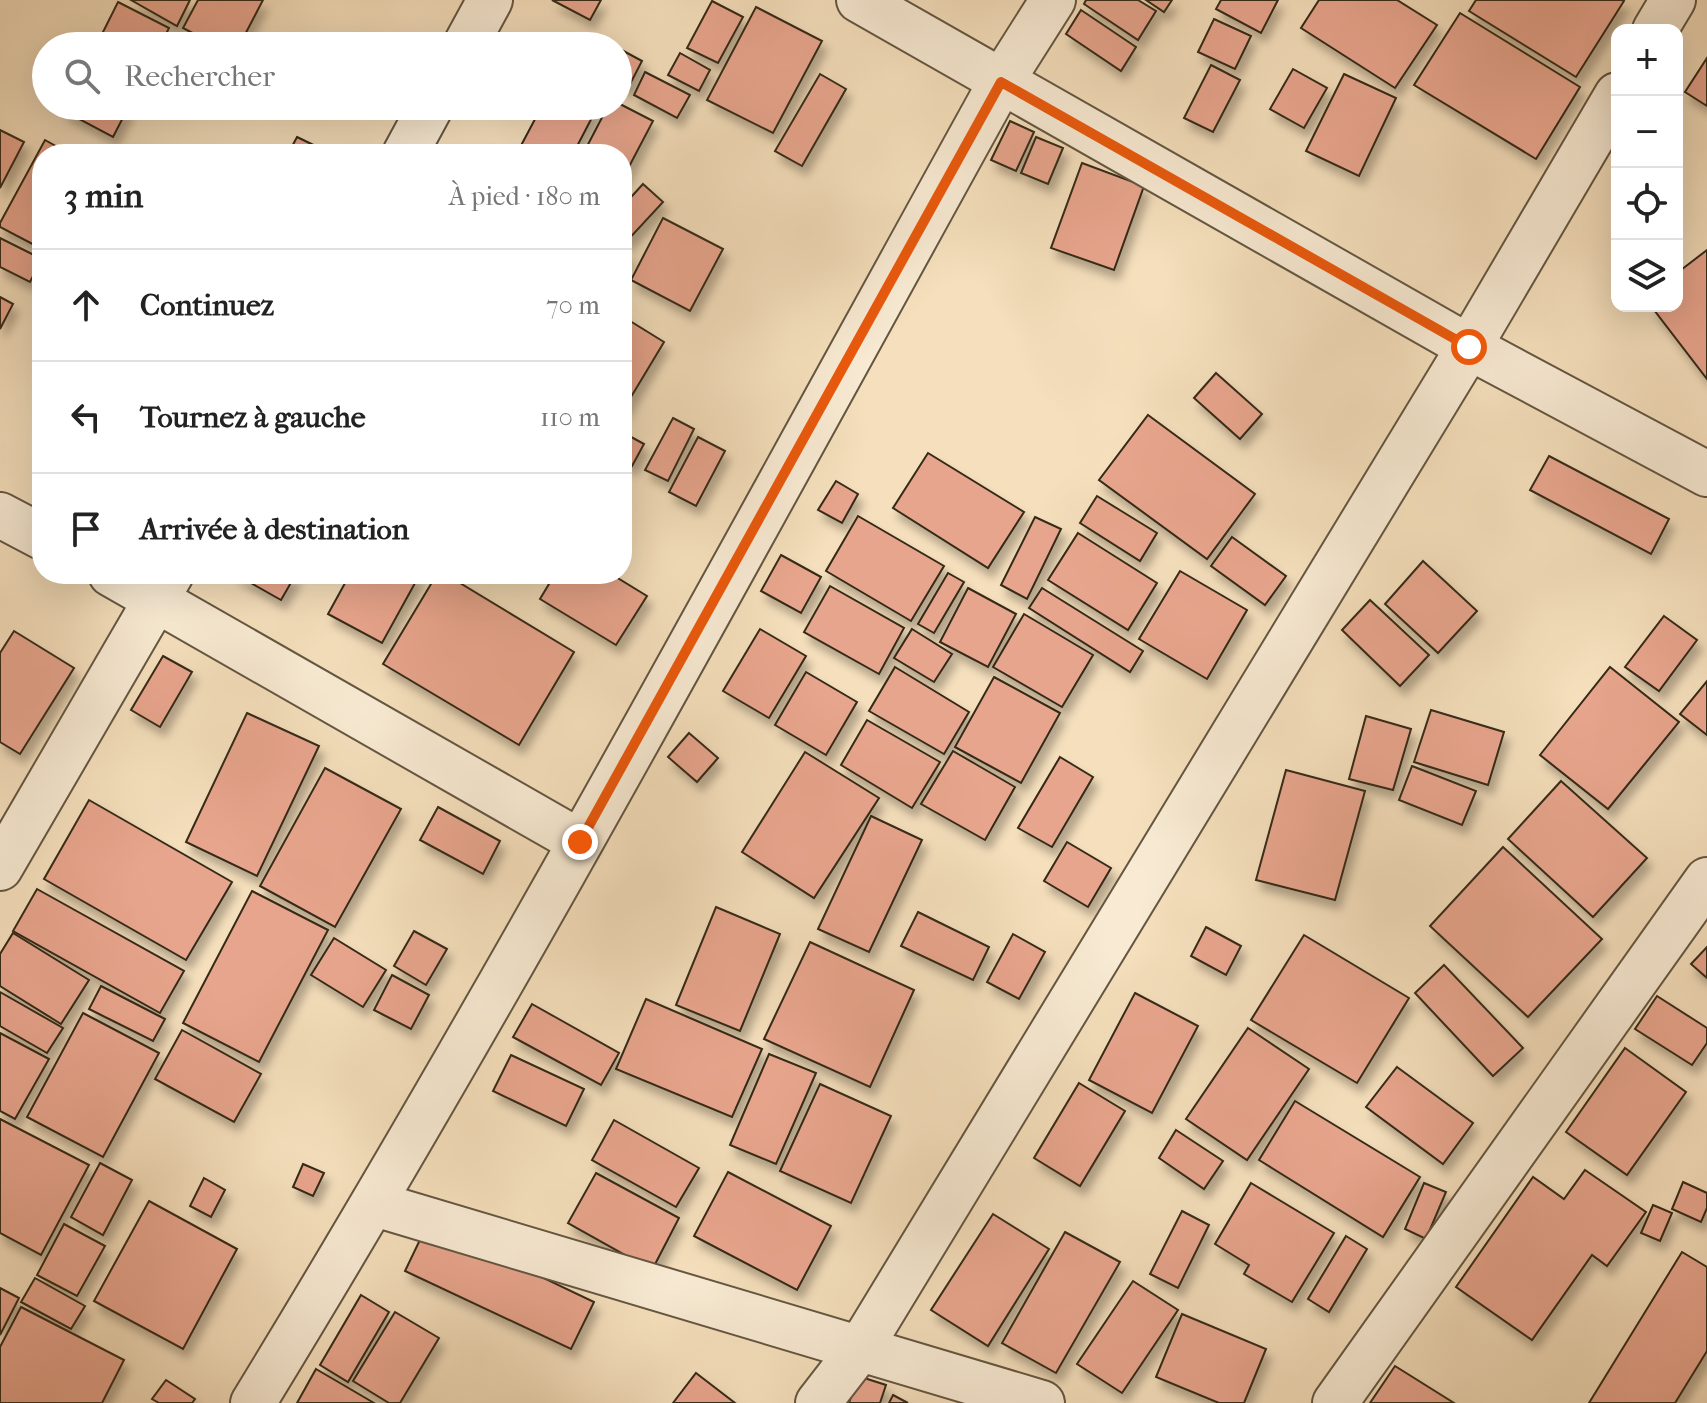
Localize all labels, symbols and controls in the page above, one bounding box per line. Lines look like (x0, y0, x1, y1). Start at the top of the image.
map controls (1611, 24, 1683, 312)
button: + (1611, 24, 1683, 96)
search box (32, 32, 632, 120)
icon: search (60, 54, 104, 98)
text: Rechercher (124, 59, 275, 94)
button: − (1611, 96, 1683, 168)
button: locate (1611, 168, 1683, 240)
text: 3 min (64, 176, 143, 216)
text: À pied · 180 m (449, 181, 600, 212)
button: layers (1611, 240, 1683, 312)
icon: ahead (64, 283, 108, 327)
text: Continuez (140, 288, 274, 323)
text: 70 m (546, 290, 600, 321)
route start (1451, 329, 1487, 365)
icon: left (64, 395, 108, 439)
text: Tournez à gauche (140, 400, 366, 435)
text: 110 m (540, 402, 600, 433)
icon: arrive (64, 507, 108, 551)
text: Arrivée à destination (140, 512, 409, 547)
route end (562, 824, 598, 860)

